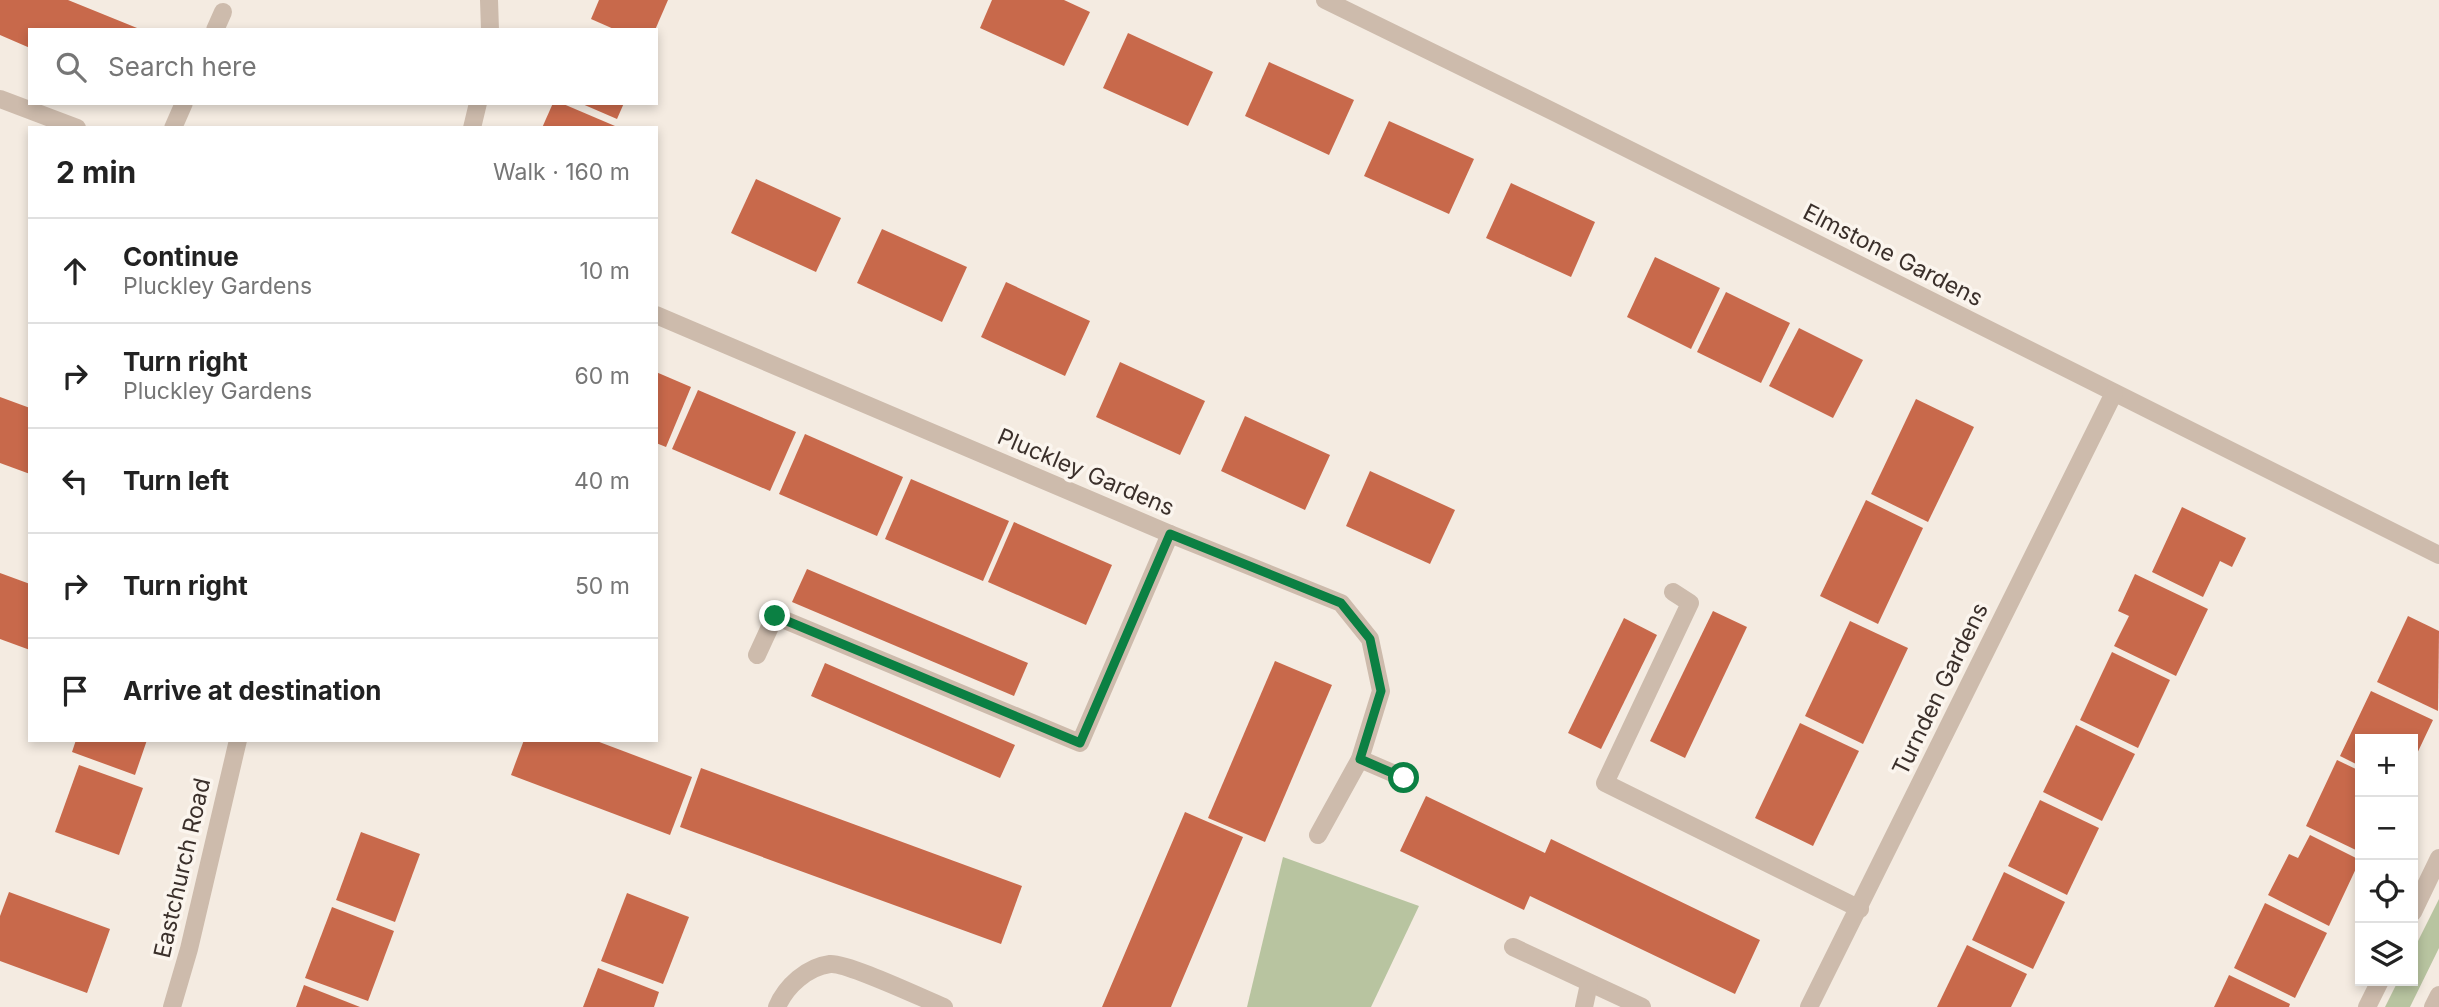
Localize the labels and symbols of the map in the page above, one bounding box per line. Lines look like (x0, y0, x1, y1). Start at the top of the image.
street label: Elmstone Gardens (1799, 198, 1987, 312)
street label: Pluckley Gardens (993, 422, 1179, 522)
street label: Turnden Gardens (1886, 598, 1994, 780)
route end (759, 600, 790, 631)
route start (1388, 762, 1419, 793)
street label: Eastchurch Road (148, 775, 216, 961)

